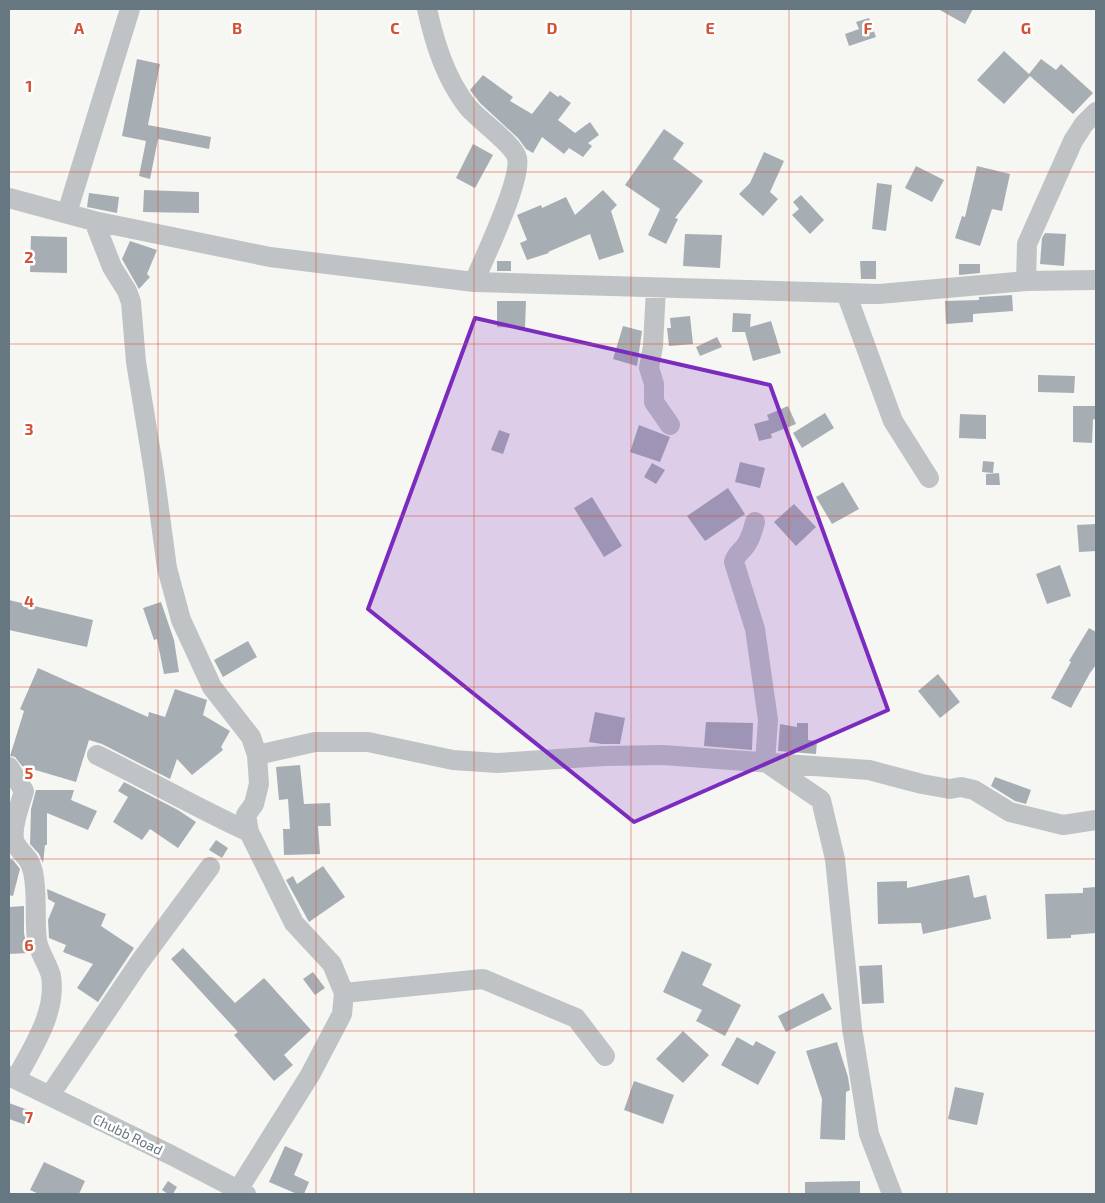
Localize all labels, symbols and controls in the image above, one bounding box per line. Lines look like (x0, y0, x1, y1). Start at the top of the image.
text: A (74, 18, 85, 37)
text: B (232, 18, 242, 37)
text: C (390, 18, 400, 37)
text: D (547, 18, 558, 37)
text: E (705, 18, 715, 37)
text: F (864, 18, 873, 37)
text: G (1021, 18, 1031, 37)
text: 1 (26, 76, 32, 95)
text: 2 (24, 247, 34, 266)
text: 3 (24, 419, 34, 438)
text: 4 (24, 591, 34, 610)
text: 5 (25, 763, 34, 782)
text: 6 (24, 935, 34, 954)
text: 7 (25, 1107, 34, 1126)
street label: Chubb Road (90, 1110, 166, 1158)

